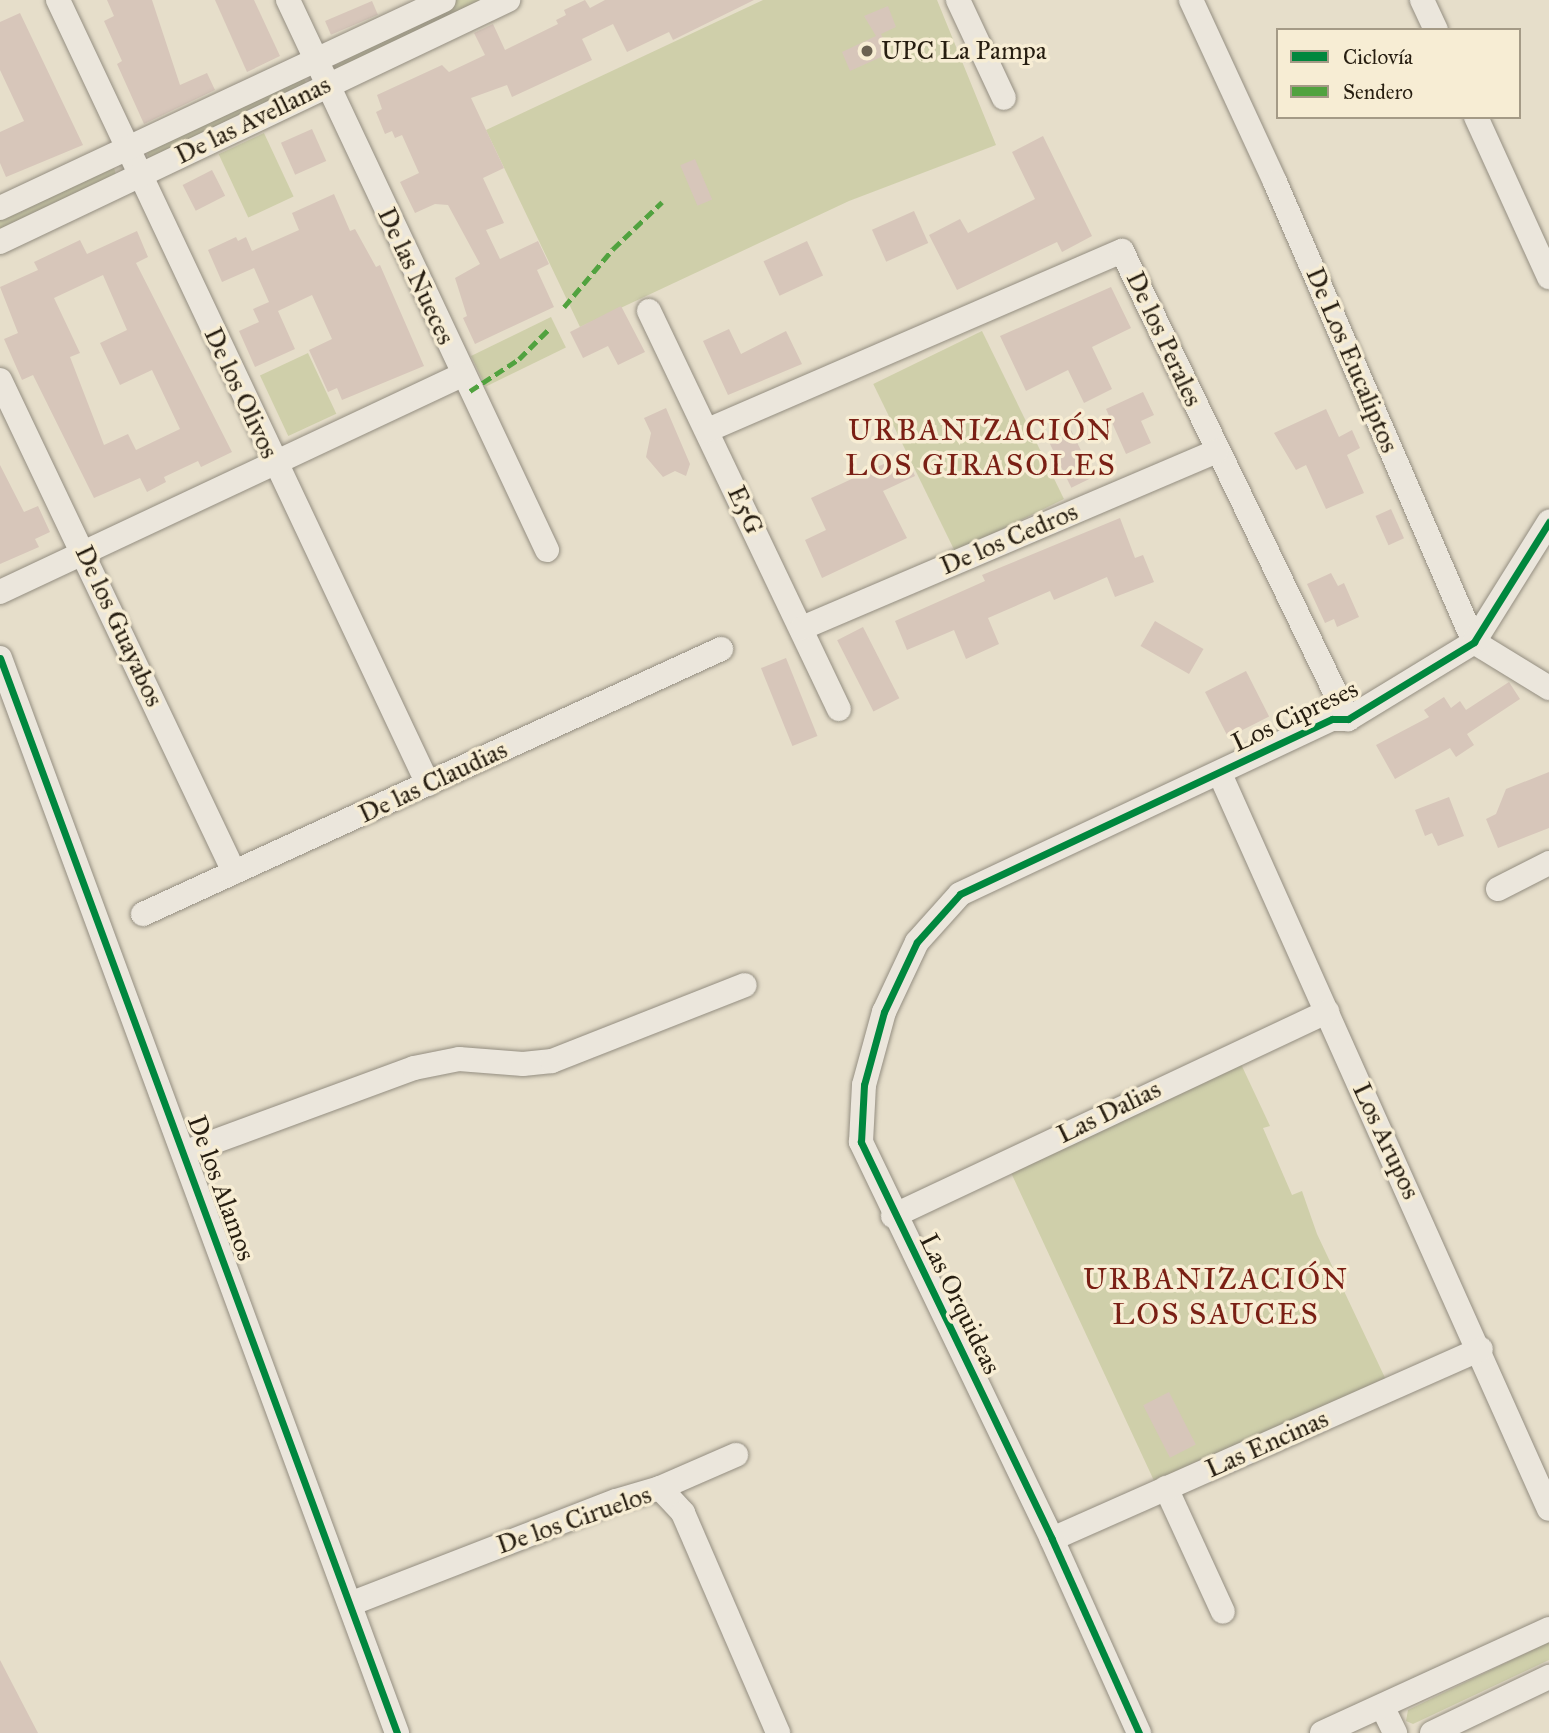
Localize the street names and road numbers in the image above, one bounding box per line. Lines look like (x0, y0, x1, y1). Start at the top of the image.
street label: De las Avellanas (170, 69, 336, 171)
street label: De las Nueces (371, 203, 461, 349)
street label: De Los Eucaliptos (1299, 263, 1405, 457)
street label: De los Perales (1119, 267, 1209, 411)
street label: De los Olivos (197, 323, 285, 463)
street label: E5G (720, 481, 770, 539)
street label: De los Cedros (936, 496, 1082, 582)
street label: De los Guayabos (68, 540, 170, 712)
street label: Los Cipreses (1227, 673, 1363, 759)
street label: De las Claudias (354, 734, 512, 830)
street label: Las Dalias (1052, 1074, 1166, 1150)
street label: Los Arupos (1346, 1078, 1426, 1204)
street label: De los Alamos (180, 1111, 262, 1265)
street label: Las Orquideas (913, 1229, 1007, 1379)
street label: Las Encinas (1201, 1403, 1333, 1485)
street label: De los Ciruelos (493, 1479, 655, 1561)

